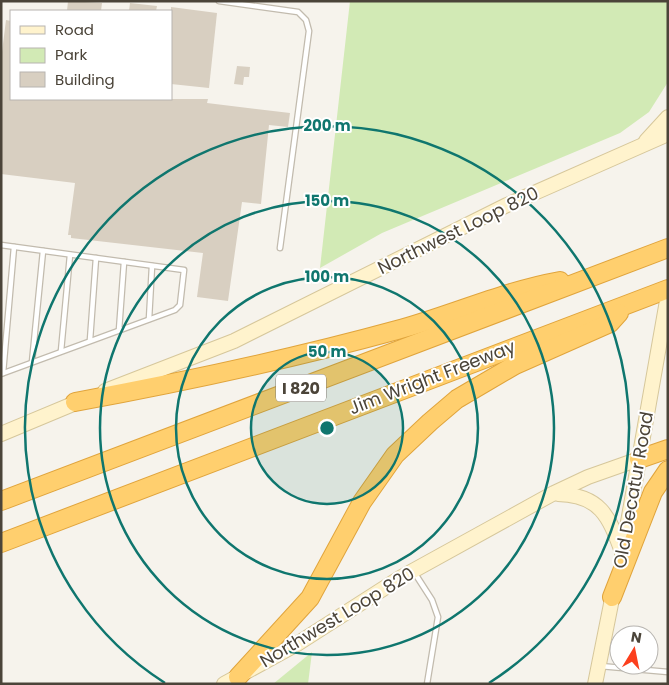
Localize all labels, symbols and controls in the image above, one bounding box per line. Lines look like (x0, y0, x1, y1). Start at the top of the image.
legend (10, 10, 172, 100)
text: Road (55, 19, 94, 40)
text: Park (55, 44, 87, 65)
text: Building (55, 69, 115, 90)
text: 200 m (303, 115, 351, 136)
street label: Northwest Loop 820 (373, 180, 543, 280)
text: 150 m (305, 190, 349, 211)
text: 100 m (305, 266, 349, 287)
street label: Jim Wright Freeway (345, 334, 519, 420)
text: 50 m (308, 341, 346, 362)
road number: I 820 (276, 374, 326, 402)
street label: Old Decatur Road (607, 410, 659, 570)
centre of rings (318, 419, 336, 437)
street label: Northwest Loop 820 (255, 561, 419, 673)
north arrow (609, 625, 659, 675)
text: N (629, 626, 643, 648)

